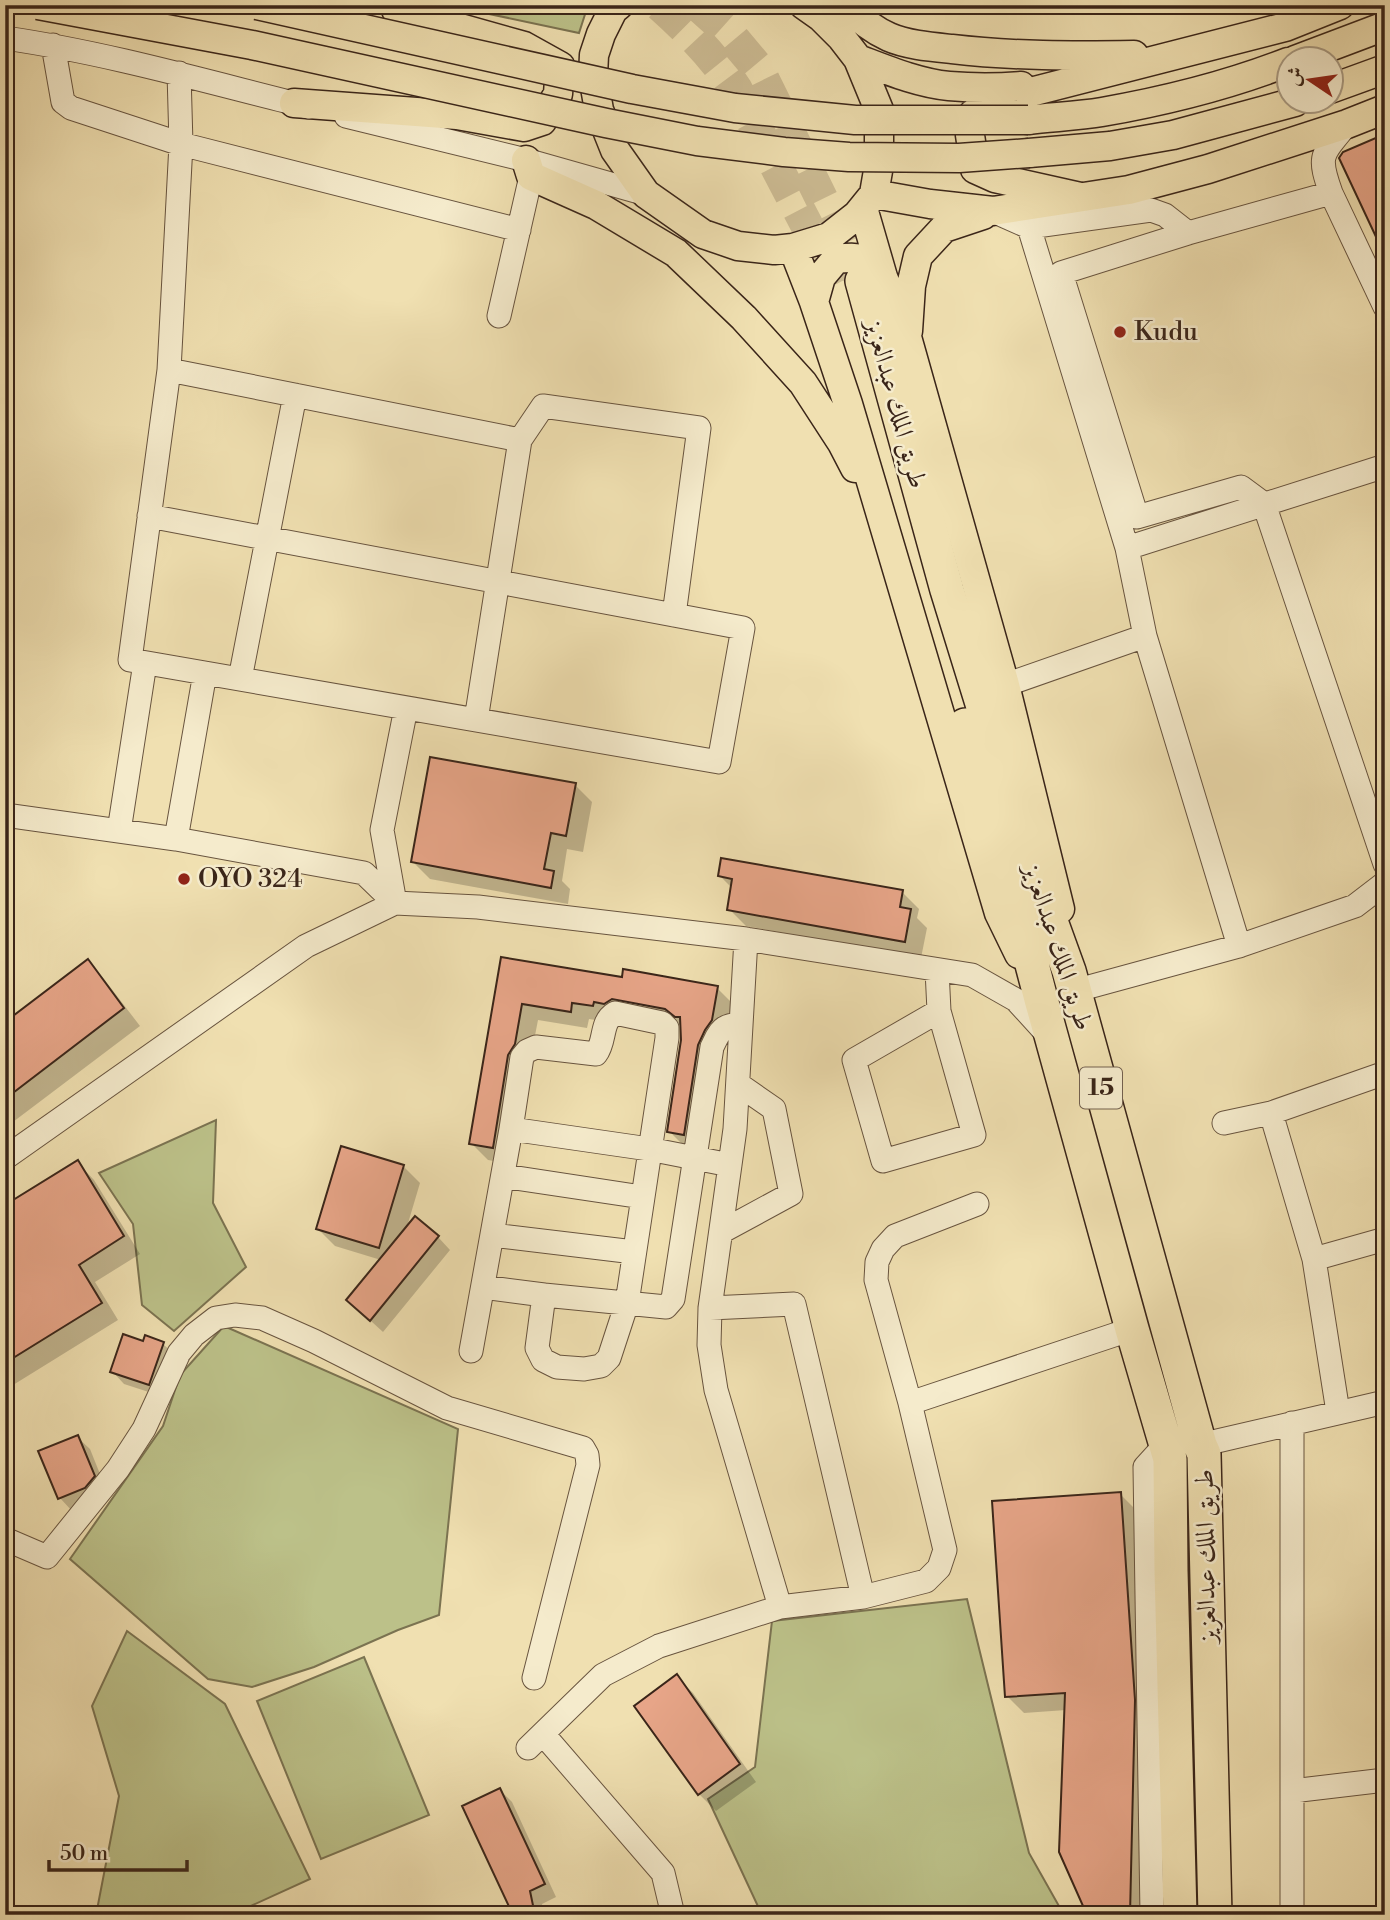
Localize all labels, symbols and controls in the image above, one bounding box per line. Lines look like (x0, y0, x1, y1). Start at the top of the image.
north arrow (1274, 46, 1344, 116)
text: ش (1281, 65, 1308, 88)
street label: طريق الملك عبدالعزيز (857, 313, 934, 492)
place label: Kudu (1134, 316, 1198, 348)
marker: Kudu (1112, 324, 1128, 340)
street label: طريق الملك عبدالعزيز (1015, 857, 1100, 1034)
place label: OYO 324 (198, 863, 303, 895)
marker: OYO 324 (176, 871, 192, 887)
road number: 15 (1080, 1068, 1122, 1108)
street label: طريق الملك عبدالعزيز (1188, 1469, 1224, 1646)
scale bar (49, 1829, 187, 1873)
text: 50 m (60, 1841, 108, 1867)

